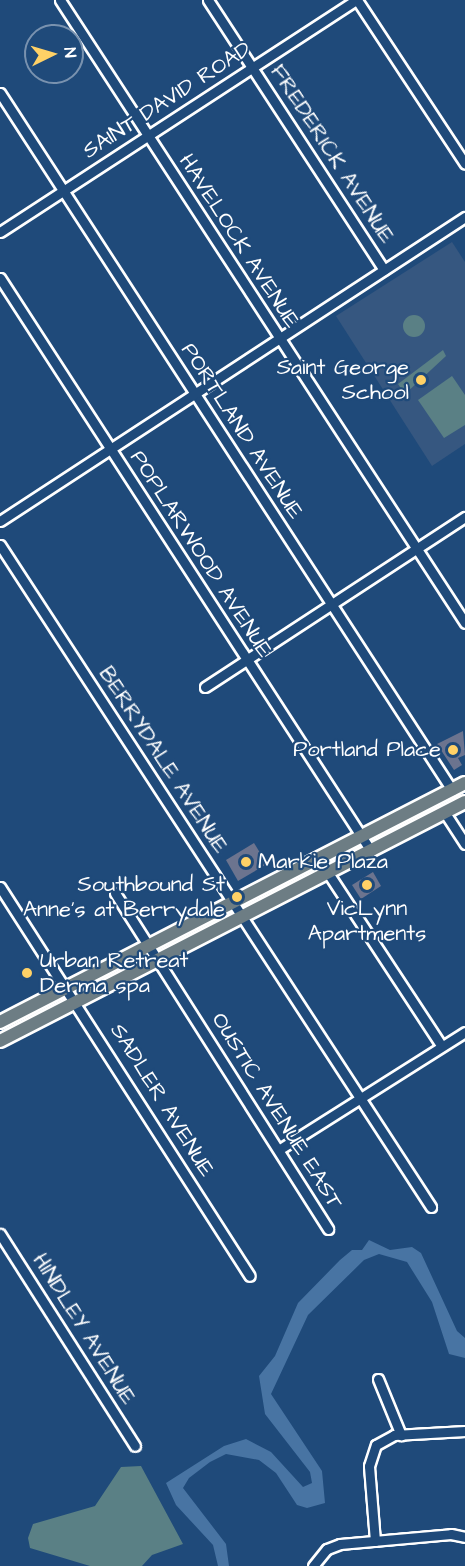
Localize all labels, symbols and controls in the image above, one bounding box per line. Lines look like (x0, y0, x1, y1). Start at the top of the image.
north arrow (24, 24, 84, 84)
street label: SAINT DAVID ROAD (78, 36, 256, 164)
text: N (59, 47, 81, 59)
street label: FREDERICK AVENUE (264, 60, 400, 248)
street label: HAVELOCK AVENUE (173, 149, 305, 333)
street label: PORTLAND AVENUE (175, 338, 309, 524)
place label: Saint George School (277, 354, 409, 406)
marker: Saint George School (414, 373, 428, 387)
street label: POPLARWOOD AVENUE (124, 446, 278, 662)
street label: BERRYDALE AVENUE (93, 662, 233, 858)
place label: Portland Place (293, 737, 441, 763)
marker: Portland Place (446, 743, 460, 757)
place label: Markie Plaza (258, 849, 388, 875)
marker: Markie Plaza (239, 855, 253, 869)
place label: Southbound St Anne's at Berrydale (23, 871, 225, 922)
marker: VicLynn Apartments (360, 878, 374, 892)
marker: Southbound St Anne's at Berrydale (230, 890, 244, 904)
place label: VicLynn Apartments (308, 895, 426, 946)
place label: Urban Retreat Derma spa (40, 947, 188, 998)
marker: Urban Retreat Derma spa (18, 964, 36, 982)
street label: OUSTIC AVENUE EAST (206, 1008, 348, 1214)
street label: SADLER AVENUE (104, 1019, 220, 1181)
street label: HINDLEY AVENUE (27, 1248, 141, 1410)

